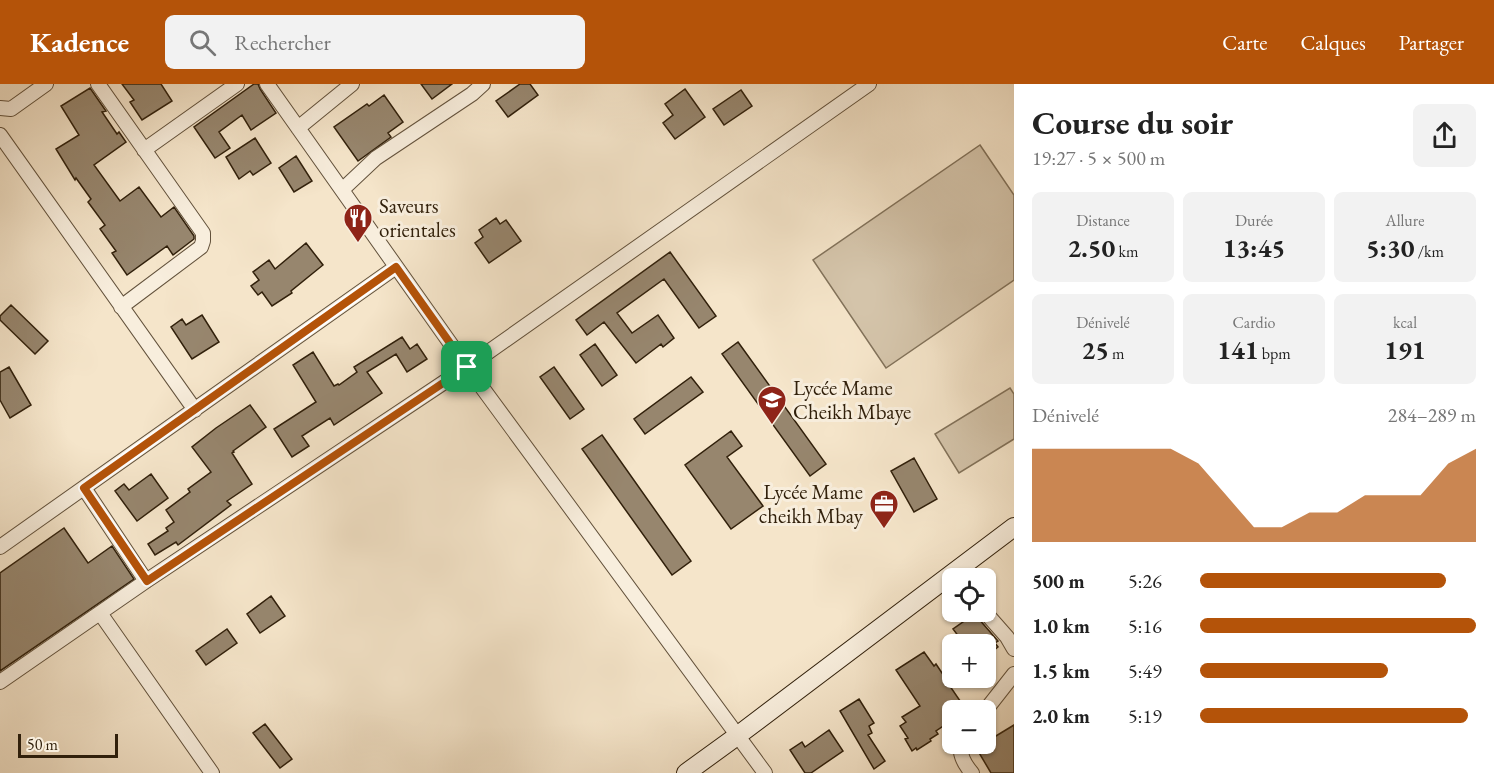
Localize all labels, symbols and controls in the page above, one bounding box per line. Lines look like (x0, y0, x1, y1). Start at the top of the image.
search box (165, 15, 585, 69)
text: Kadence (30, 24, 129, 60)
icon: search (186, 26, 219, 59)
text: Rechercher (234, 28, 331, 57)
text: Carte (1222, 29, 1267, 56)
text: Calques (1300, 29, 1366, 56)
text: Partager (1399, 29, 1464, 56)
text: Course du soir (1032, 101, 1233, 144)
button: share (1413, 104, 1476, 167)
text: 19:27 · 5 × 500 m (1032, 145, 1165, 171)
place label: Saveurs orientales (379, 192, 456, 243)
restaurant icon: Saveurs orientales (342, 202, 374, 244)
text: Distance (1076, 210, 1130, 231)
text: Durée (1235, 210, 1273, 231)
text: Allure (1386, 210, 1424, 231)
text: 2.50 (1068, 231, 1115, 265)
text: 13:45 (1223, 231, 1285, 265)
text: 5:30 (1366, 231, 1415, 265)
text: km (1115, 241, 1138, 262)
text: /km (1415, 241, 1444, 262)
text: Dénivelé (1076, 312, 1130, 333)
text: Cardio (1232, 312, 1276, 333)
text: kcal (1393, 312, 1417, 333)
text: 25 (1081, 333, 1109, 367)
text: 141 (1217, 333, 1259, 367)
text: 191 (1384, 333, 1426, 367)
pin (441, 341, 492, 392)
text: m (1109, 343, 1125, 364)
text: bpm (1259, 343, 1291, 364)
icon: arrive (450, 350, 483, 383)
place label: Lycée Mame Cheikh Mbaye (793, 374, 911, 425)
school or university icon: Lycée Mame Cheikh Mbaye (756, 384, 788, 426)
text: Dénivelé (1032, 402, 1099, 428)
text: 284–289 m (1388, 402, 1476, 428)
place label: Lycée Mame cheikh Mbay (759, 478, 864, 529)
office icon: Lycée Mame cheikh Mbay (868, 488, 900, 530)
map controls (942, 568, 996, 754)
button: locate (942, 568, 996, 622)
text: 500 m (1032, 568, 1085, 594)
text: 5:26 (1128, 568, 1162, 594)
text: 1.0 km (1032, 613, 1090, 639)
text: 5:16 (1128, 613, 1162, 639)
button: + (942, 634, 996, 688)
text: 1.5 km (1032, 658, 1090, 684)
text: 5:49 (1128, 658, 1162, 684)
button: − (942, 700, 996, 754)
text: 2.0 km (1032, 703, 1090, 729)
text: 5:19 (1128, 703, 1162, 729)
scale bar (18, 731, 118, 758)
text: 50 m (27, 734, 58, 755)

